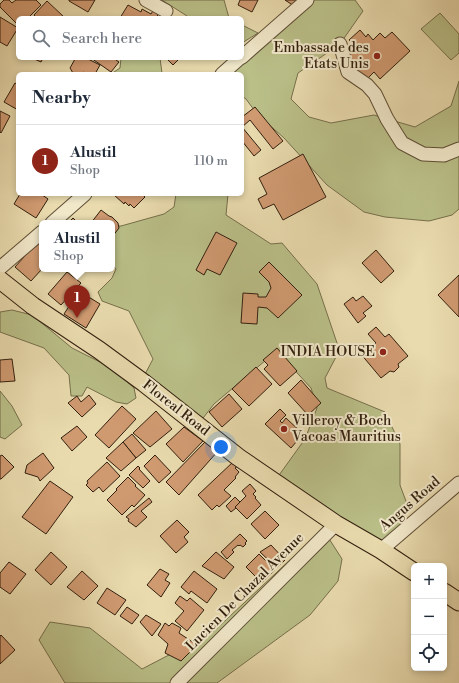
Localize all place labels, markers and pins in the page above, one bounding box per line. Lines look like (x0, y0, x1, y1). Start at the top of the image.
place label: Embassade des Etats Unis (274, 39, 369, 73)
marker: Embassade des Etats Unis (372, 51, 382, 61)
pin: 1 (64, 285, 90, 318)
place label: INDIA HOUSE (281, 343, 375, 361)
marker: INDIA HOUSE (378, 347, 388, 357)
place label: Villeroy & Boch Vacoas Mauritius (291, 412, 401, 446)
marker: Villeroy & Boch Vacoas Mauritius (279, 424, 289, 434)

